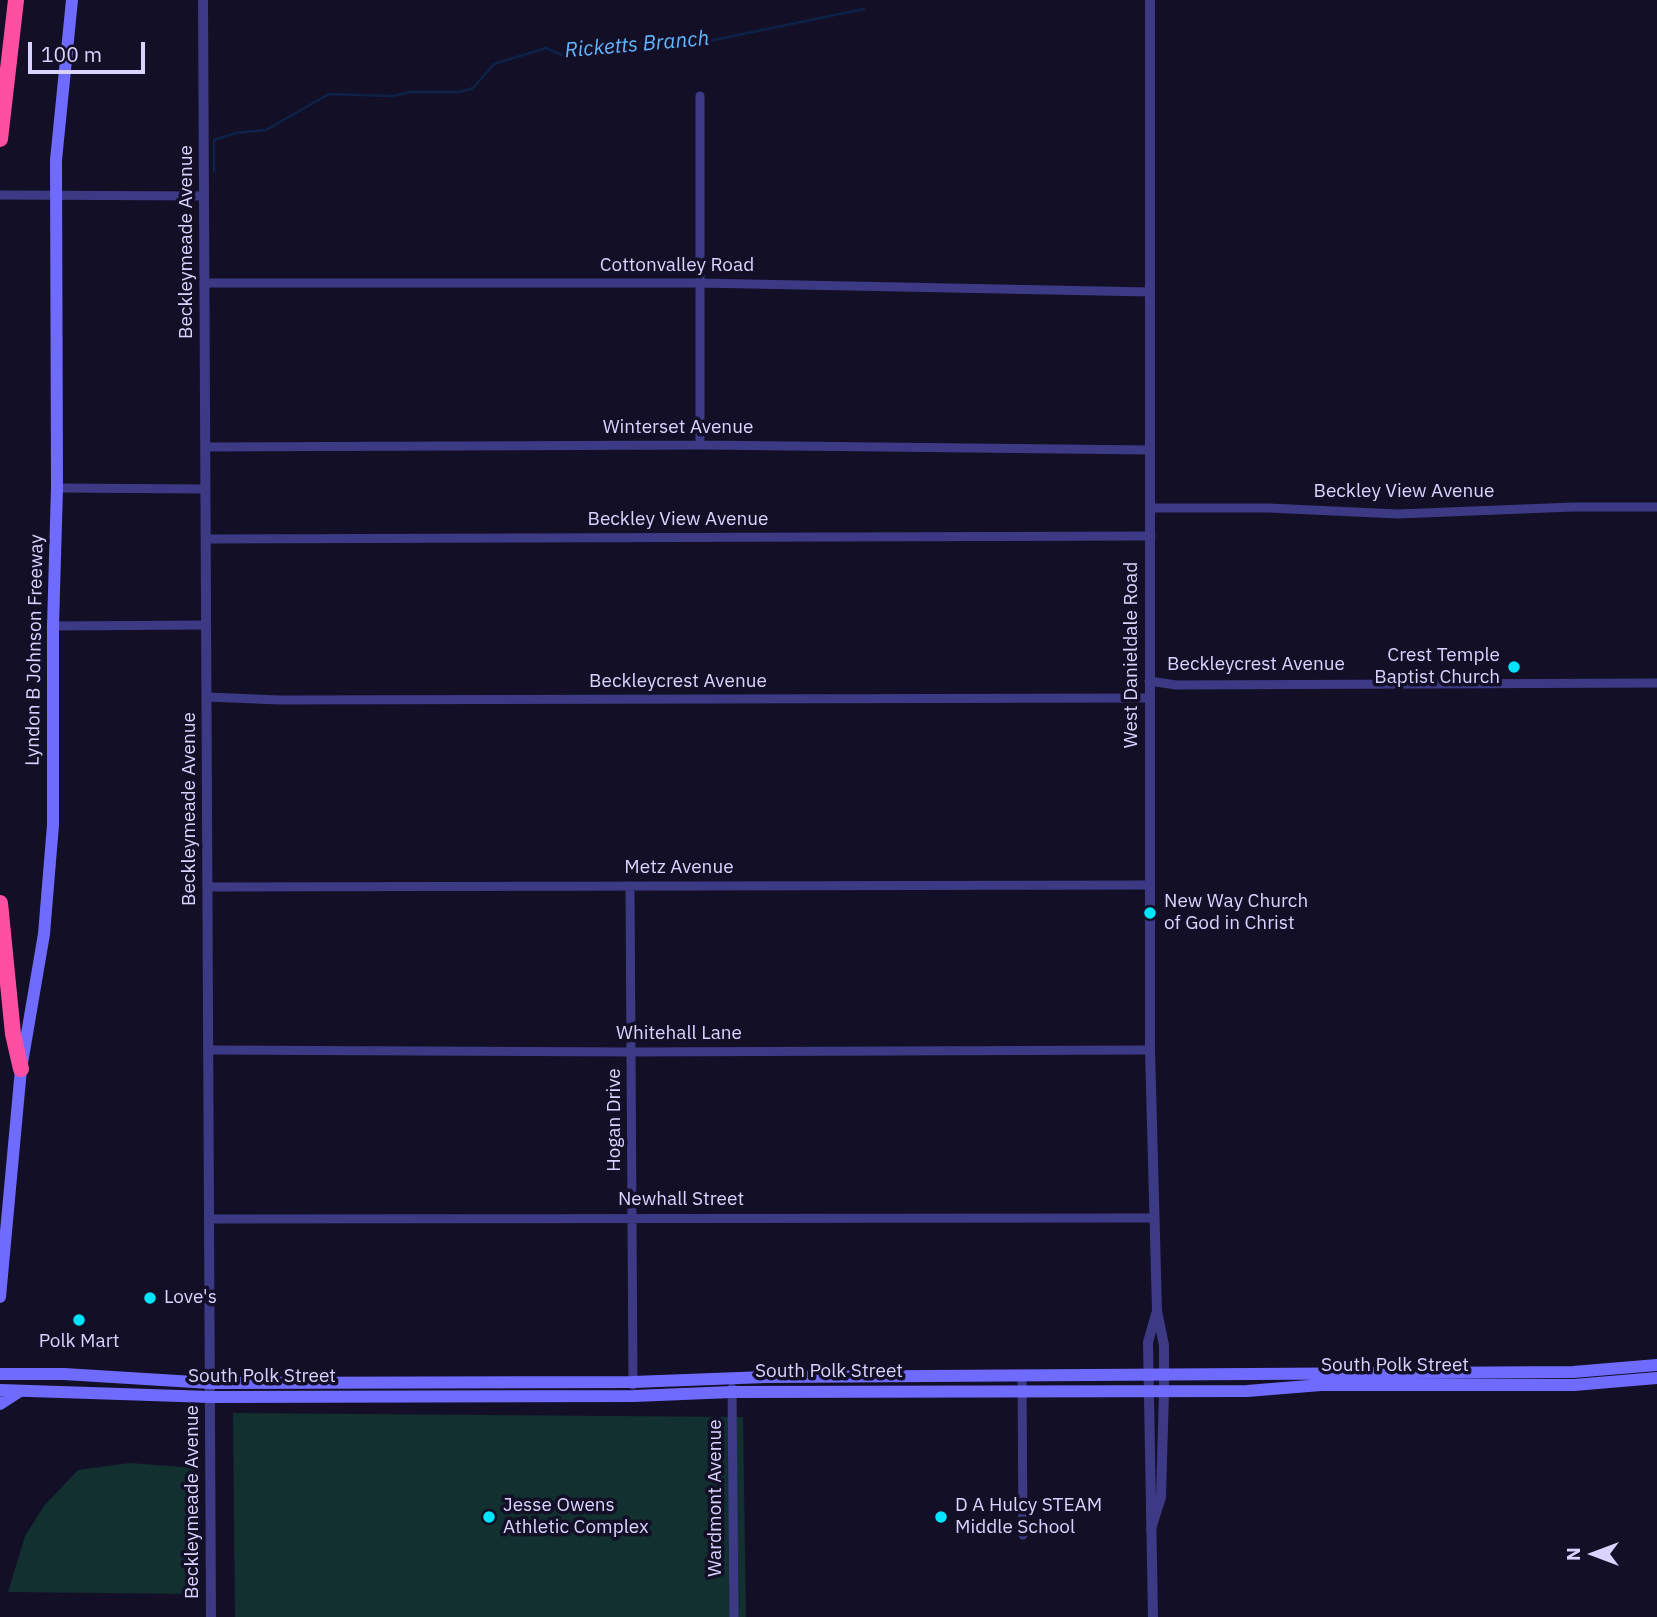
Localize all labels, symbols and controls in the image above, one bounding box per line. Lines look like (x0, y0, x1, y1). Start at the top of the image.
water label: Ricketts Branch (564, 26, 710, 64)
scale bar (32, 28, 149, 72)
text: 100 m (41, 40, 102, 68)
street label: Beckleymeade Avenue (176, 145, 198, 339)
street label: Cottonvalley Road (600, 255, 754, 277)
street label: Winterset Avenue (603, 417, 753, 439)
street label: Beckley View Avenue (1313, 481, 1495, 503)
street label: Beckley View Avenue (587, 509, 769, 531)
street label: Lyndon B Johnson Freeway (22, 534, 48, 766)
street label: West Danieldale Road (1121, 562, 1143, 748)
place label: Crest Temple Baptist Church (1374, 645, 1500, 689)
street label: Beckleycrest Avenue (1167, 654, 1345, 676)
marker: Crest Temple Baptist Church (1506, 659, 1522, 675)
street label: Beckleycrest Avenue (589, 671, 767, 693)
street label: Beckleymeade Avenue (179, 712, 201, 906)
street label: Metz Avenue (624, 857, 734, 879)
place label: New Way Church of God in Christ (1164, 891, 1308, 935)
marker: New Way Church of God in Christ (1142, 905, 1158, 921)
street label: Whitehall Lane (616, 1023, 742, 1045)
street label: Hogan Drive (604, 1068, 626, 1172)
street label: Newhall Street (618, 1189, 744, 1211)
place label: Love's (164, 1287, 217, 1309)
marker: Love's (142, 1290, 158, 1306)
marker: Polk Mart (71, 1312, 87, 1328)
place label: Polk Mart (39, 1331, 119, 1353)
street label: South Polk Street (1321, 1355, 1469, 1377)
street label: South Polk Street (755, 1361, 903, 1383)
street label: South Polk Street (188, 1366, 336, 1388)
street label: Beckleymeade Avenue (182, 1405, 204, 1599)
street label: Wardmont Avenue (705, 1419, 727, 1577)
place label: Jesse Owens Athletic Complex (503, 1495, 649, 1539)
place label: D A Hulcy STEAM Middle School (955, 1495, 1102, 1539)
marker: Jesse Owens Athletic Complex (481, 1509, 497, 1525)
marker: D A Hulcy STEAM Middle School (933, 1509, 949, 1525)
north arrow (1559, 1519, 1629, 1589)
text: N (1561, 1547, 1585, 1561)

